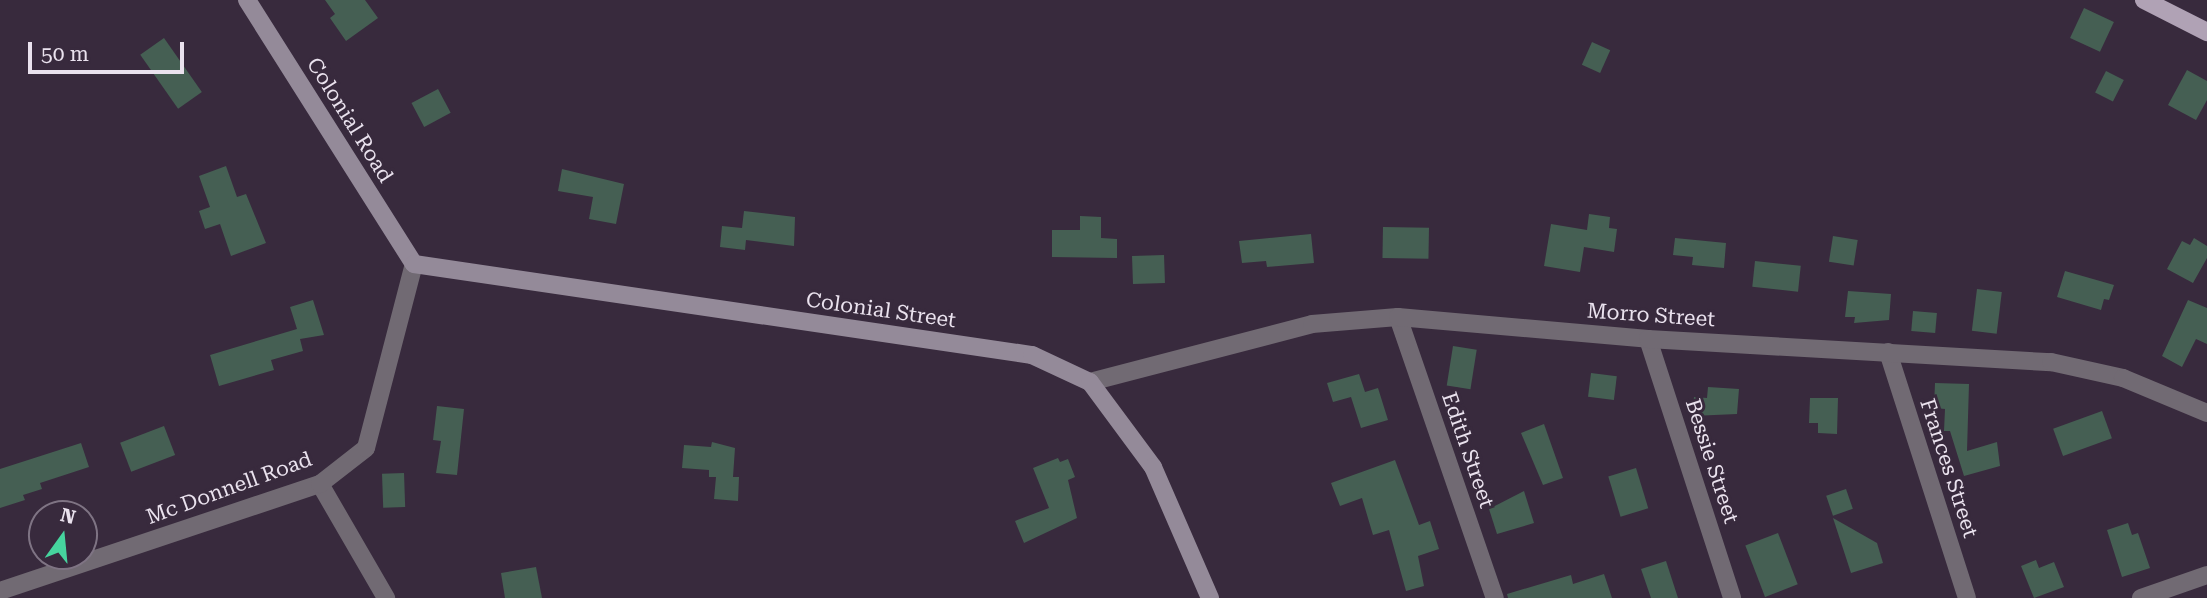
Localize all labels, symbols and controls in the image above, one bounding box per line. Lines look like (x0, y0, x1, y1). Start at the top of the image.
scale bar (32, 28, 187, 72)
text: 50 m (41, 42, 89, 66)
street label: Colonial Road (302, 53, 398, 187)
street label: Colonial Street (804, 287, 958, 333)
street label: Morro Street (1586, 298, 1716, 332)
street label: Edith Street (1436, 389, 1500, 511)
street label: Frances Street (1915, 395, 1983, 541)
street label: Bessie Street (1680, 396, 1744, 526)
street label: Mc Donnell Road (143, 446, 315, 530)
north arrow (28, 500, 98, 570)
text: N (58, 503, 78, 529)

